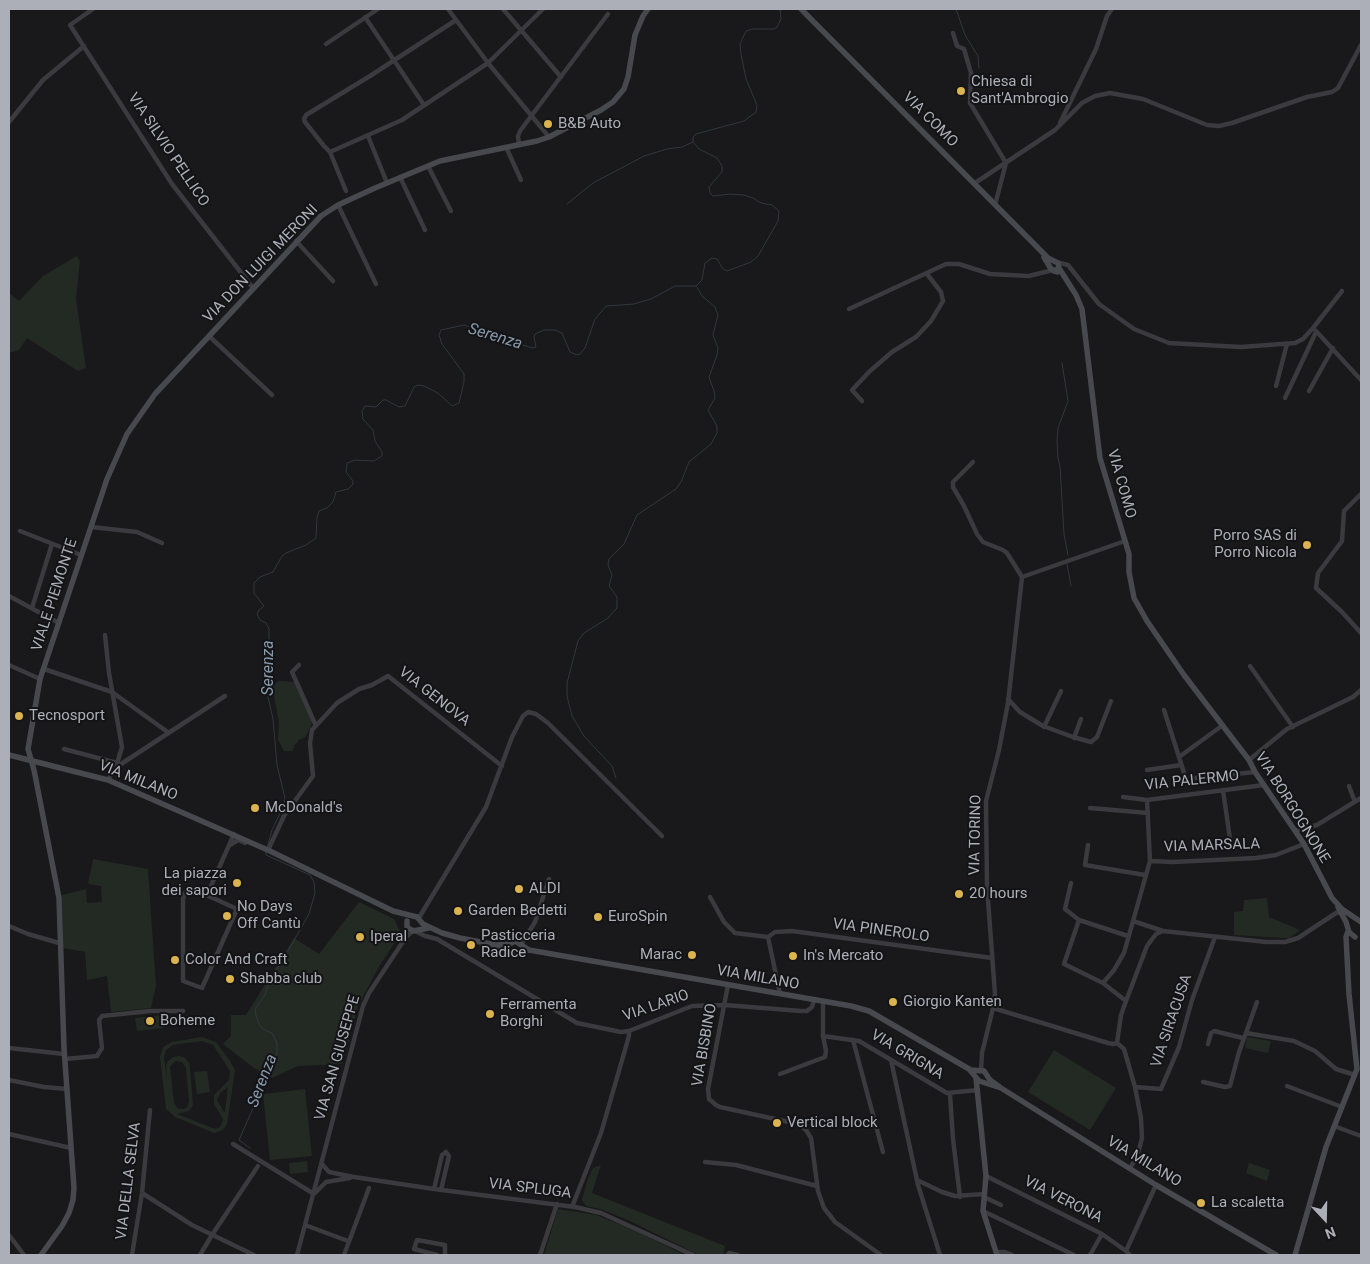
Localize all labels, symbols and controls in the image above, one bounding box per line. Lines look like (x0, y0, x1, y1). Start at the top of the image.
place label: Chiesa di Sant'Ambrogio (971, 73, 1068, 108)
marker: Chiesa di Sant'Ambrogio (955, 85, 967, 97)
street label: VIA COMO (899, 89, 961, 151)
street label: VIA SILVIO PELLICO (123, 90, 213, 210)
place label: B&B Auto (558, 115, 621, 133)
marker: B&B Auto (542, 118, 554, 130)
street label: VIA DON LUIGI MERONI (200, 201, 322, 327)
water label: Serenza (466, 320, 524, 354)
street label: VIA COMO (1103, 448, 1139, 520)
place label: Porro SAS di Porro Nicola (1213, 527, 1297, 562)
street label: VIALE PIEMONTE (28, 536, 82, 654)
marker: Porro SAS di Porro Nicola (1301, 539, 1313, 551)
water label: Serenza (259, 640, 279, 696)
street label: VIA GENOVA (395, 664, 473, 730)
place label: Tecnosport (29, 707, 105, 725)
marker: Tecnosport (13, 710, 25, 722)
street label: VIA BORGOGNONE (1251, 749, 1333, 867)
street label: VIA MILANO (96, 757, 180, 805)
street label: VIA PALERMO (1144, 767, 1240, 795)
street label: VIA TORINO (966, 795, 986, 875)
place label: McDonald's (265, 799, 343, 817)
marker: McDonald's (249, 802, 261, 814)
street label: VIA MARSALA (1164, 835, 1260, 857)
place label: La piazza dei sapori (162, 865, 227, 900)
marker: La piazza dei sapori (231, 877, 243, 889)
place label: ALDI (529, 880, 561, 898)
marker: ALDI (513, 883, 525, 895)
place label: 20 hours (969, 885, 1027, 903)
marker: 20 hours (953, 888, 965, 900)
place label: No Days Off Cantù (237, 898, 301, 933)
place label: Garden Bedetti (468, 902, 567, 920)
marker: Garden Bedetti (452, 905, 464, 917)
place label: EuroSpin (608, 908, 667, 926)
marker: No Days Off Cantù (221, 910, 233, 922)
marker: EuroSpin (592, 911, 604, 923)
street label: VIA PINEROLO (831, 915, 931, 947)
place label: Pasticceria Radice (481, 927, 555, 962)
place label: Iperal (370, 928, 407, 946)
marker: Iperal (354, 931, 366, 943)
marker: Pasticceria Radice (465, 939, 477, 951)
place label: Marac (640, 946, 682, 964)
place label: In's Mercato (803, 947, 883, 965)
marker: Marac (686, 949, 698, 961)
marker: In's Mercato (787, 950, 799, 962)
place label: Color And Craft (185, 951, 287, 969)
marker: Color And Craft (169, 954, 181, 966)
street label: VIA MILANO (715, 962, 801, 994)
place label: Shabba club (240, 970, 322, 988)
street label: VIA SIRACUSA (1148, 972, 1196, 1070)
marker: Shabba club (224, 973, 236, 985)
street label: VIA LARIO (620, 986, 692, 1026)
street label: VIA SAN GIUSEPPE (312, 993, 364, 1123)
place label: Giorgio Kanten (903, 993, 1002, 1011)
place label: Ferramenta Borghi (500, 996, 577, 1031)
marker: Giorgio Kanten (887, 996, 899, 1008)
street label: VIA BISBINO (689, 1002, 721, 1088)
marker: Ferramenta Borghi (484, 1008, 496, 1020)
place label: Boheme (160, 1012, 215, 1030)
marker: Boheme (144, 1015, 156, 1027)
street label: VIA GRIGNA (867, 1026, 947, 1084)
water label: Serenza (244, 1052, 282, 1110)
place label: Vertical block (787, 1114, 878, 1132)
marker: Vertical block (771, 1117, 783, 1129)
street label: VIA DELLA SELVA (113, 1121, 145, 1241)
street label: VIA MILANO (1104, 1133, 1184, 1191)
street label: VIA VERONA (1021, 1173, 1105, 1227)
street label: VIA SPLUGA (488, 1175, 572, 1203)
place label: La scaletta (1211, 1194, 1284, 1212)
north arrow (1300, 1194, 1350, 1244)
marker: La scaletta (1195, 1197, 1207, 1209)
text: N (1323, 1224, 1338, 1242)

